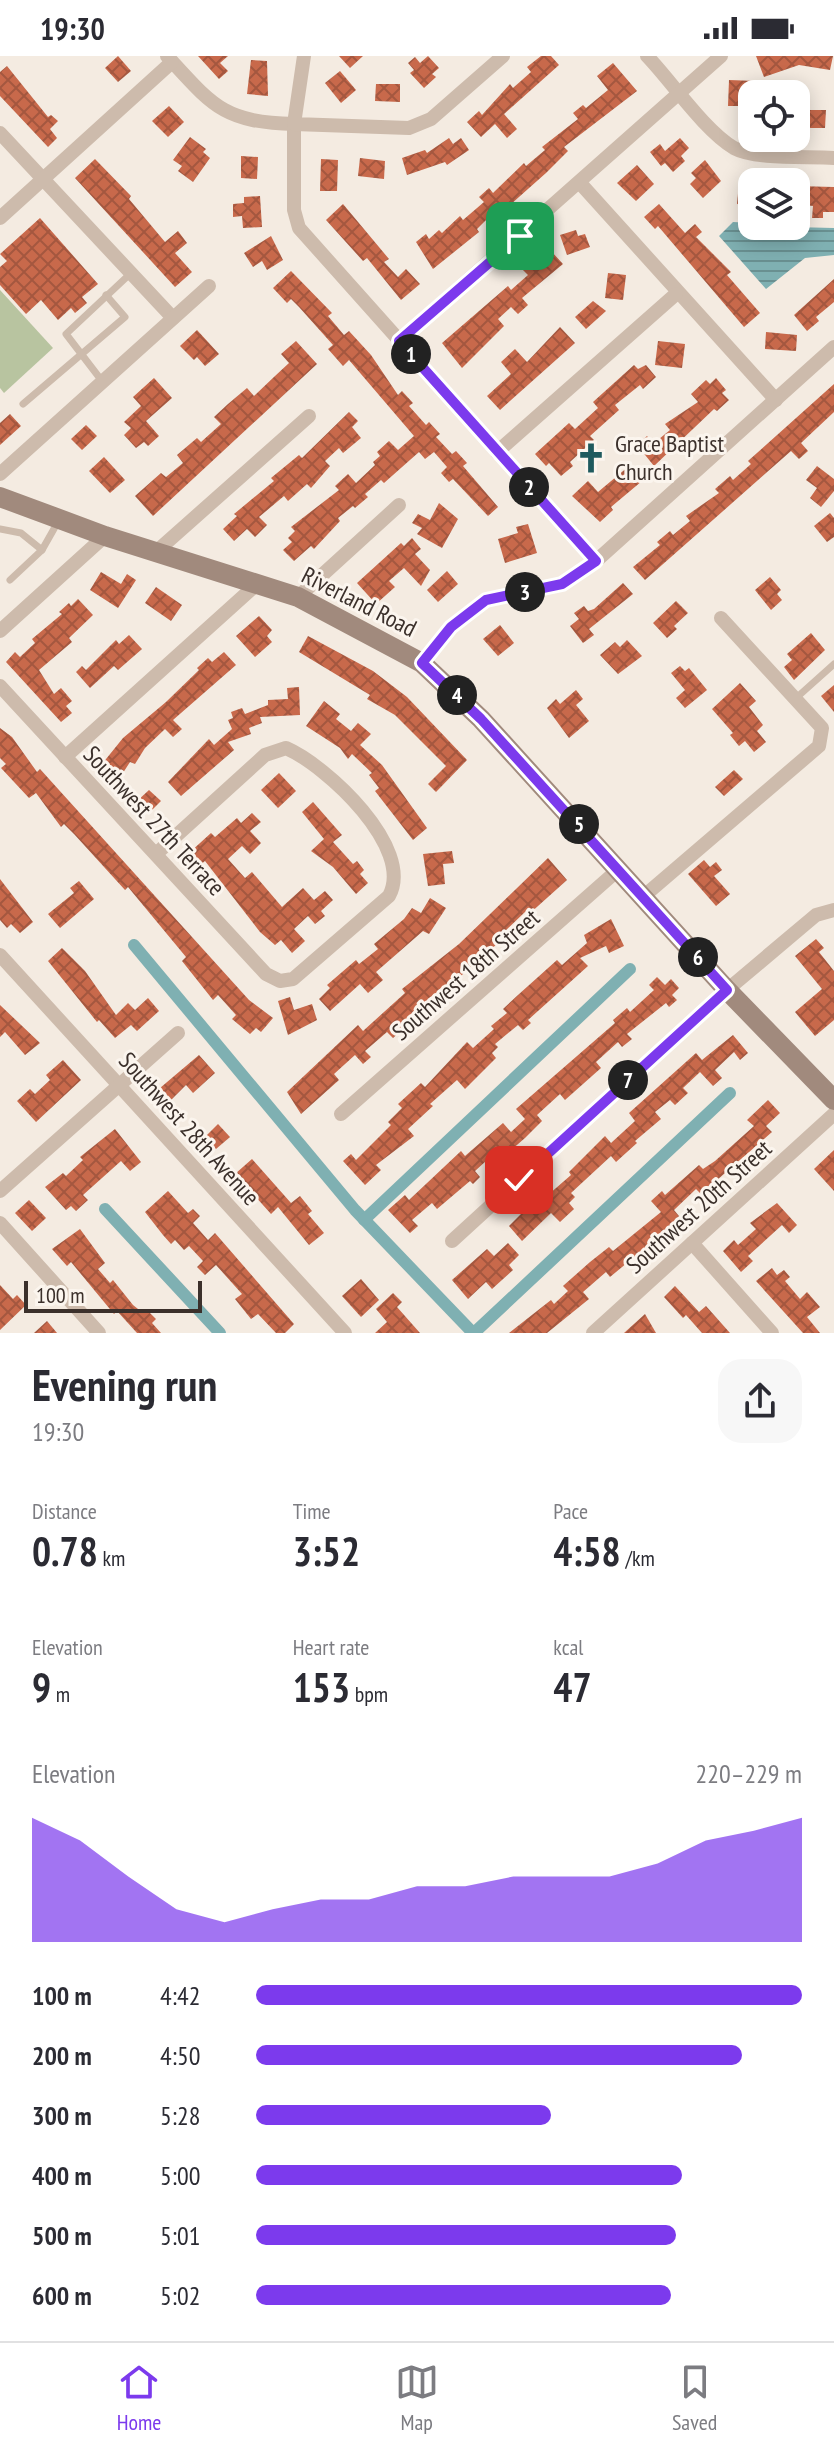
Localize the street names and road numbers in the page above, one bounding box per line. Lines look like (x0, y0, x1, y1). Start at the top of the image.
street label: Riverland Road (297, 559, 422, 644)
street label: Southwest 27th Terrace (77, 739, 232, 902)
street label: Southwest 18th Street (386, 902, 546, 1047)
street label: Southwest 28th Avenue (112, 1046, 266, 1212)
street label: Southwest 20th Street (619, 1133, 778, 1280)

